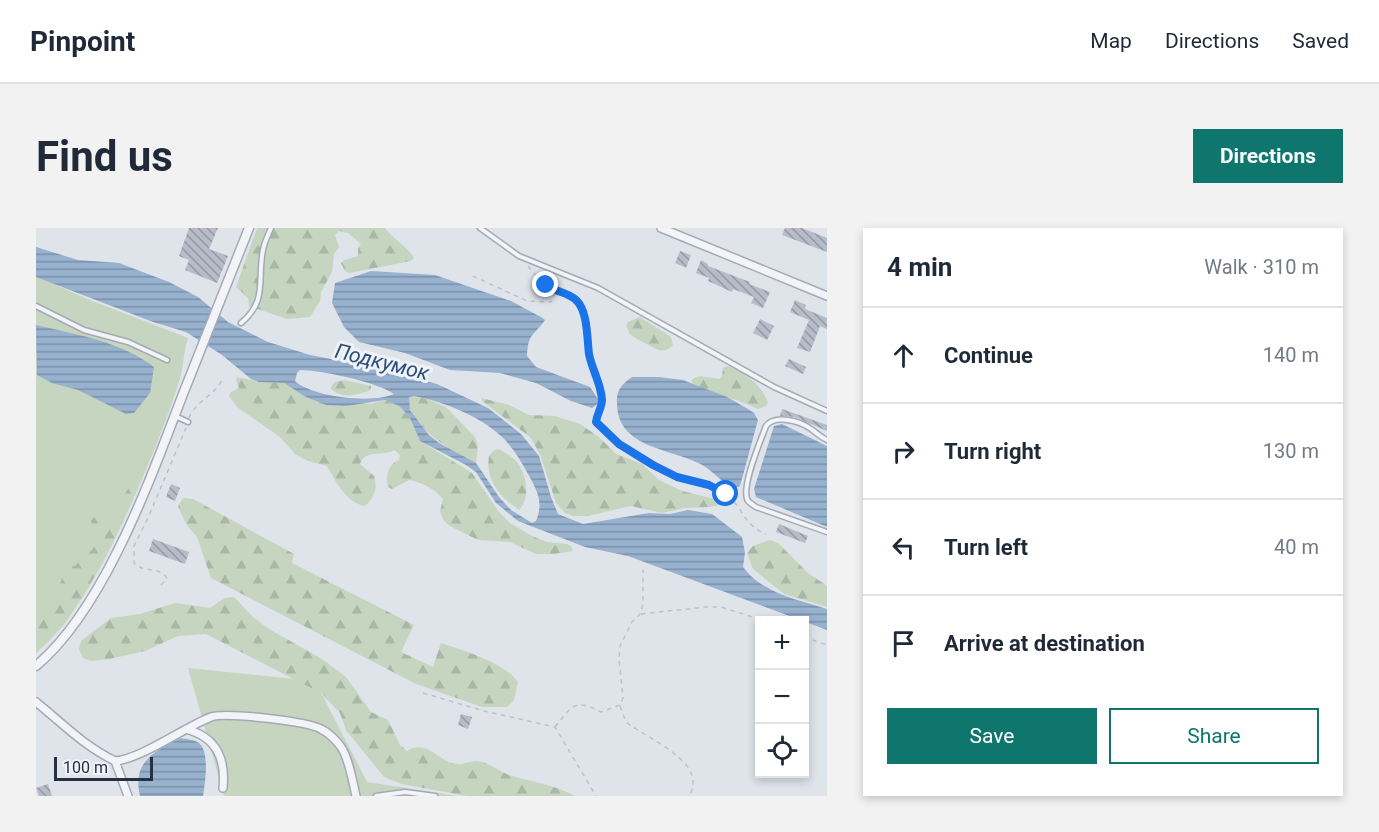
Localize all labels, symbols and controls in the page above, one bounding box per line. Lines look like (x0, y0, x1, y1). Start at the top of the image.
text: Pinpoint (30, 25, 135, 58)
text: Map (1090, 29, 1132, 53)
text: Directions (1165, 29, 1259, 53)
text: Saved (1292, 29, 1349, 53)
button: Directions (1193, 129, 1343, 183)
text: Find us (36, 132, 173, 181)
text: 4 min (887, 252, 952, 282)
text: Walk · 310 m (1204, 255, 1319, 279)
route end (532, 271, 558, 297)
water label: Подкумок (332, 339, 432, 386)
icon: ahead (887, 339, 920, 372)
text: Continue (944, 343, 1033, 368)
text: 140 m (1263, 343, 1319, 367)
icon: right (887, 435, 920, 468)
text: Turn right (944, 439, 1041, 464)
text: 130 m (1263, 439, 1319, 463)
route start (712, 480, 738, 506)
icon: left (887, 531, 920, 564)
text: Turn left (944, 535, 1028, 560)
text: 40 m (1274, 535, 1319, 559)
map controls (755, 616, 809, 778)
button: + (755, 616, 809, 670)
icon: arrive (887, 627, 920, 660)
text: Arrive at destination (944, 631, 1145, 656)
button: − (755, 670, 809, 724)
button: Save (887, 708, 1097, 764)
button: Share (1109, 708, 1319, 764)
button: locate (755, 724, 809, 778)
scale bar (54, 754, 153, 782)
text: 100 m (63, 758, 108, 777)

